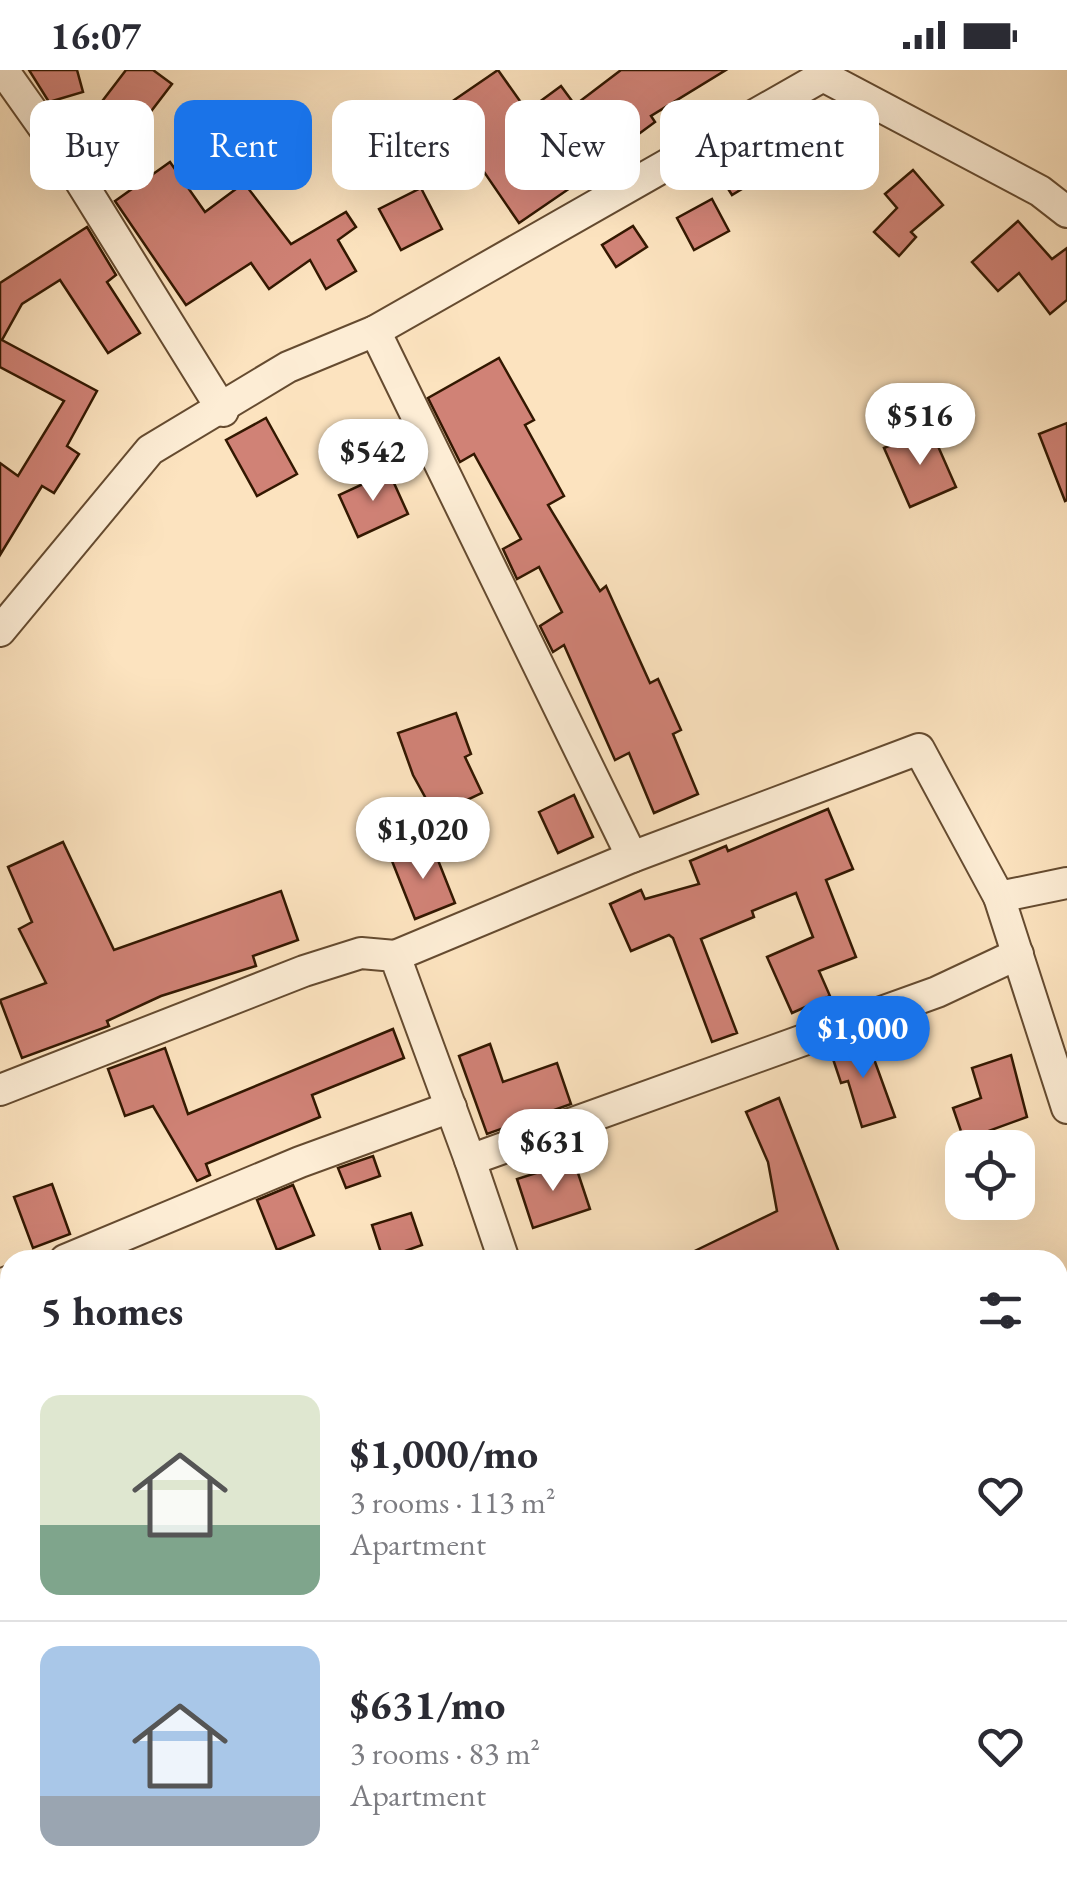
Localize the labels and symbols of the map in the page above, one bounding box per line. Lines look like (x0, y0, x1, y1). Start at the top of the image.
pin: $516 (861, 383, 979, 468)
pin: $542 (314, 419, 432, 504)
pin: $1,020 (342, 797, 504, 882)
pin: $1,000 (782, 996, 944, 1081)
pin: $631 (494, 1109, 612, 1194)

